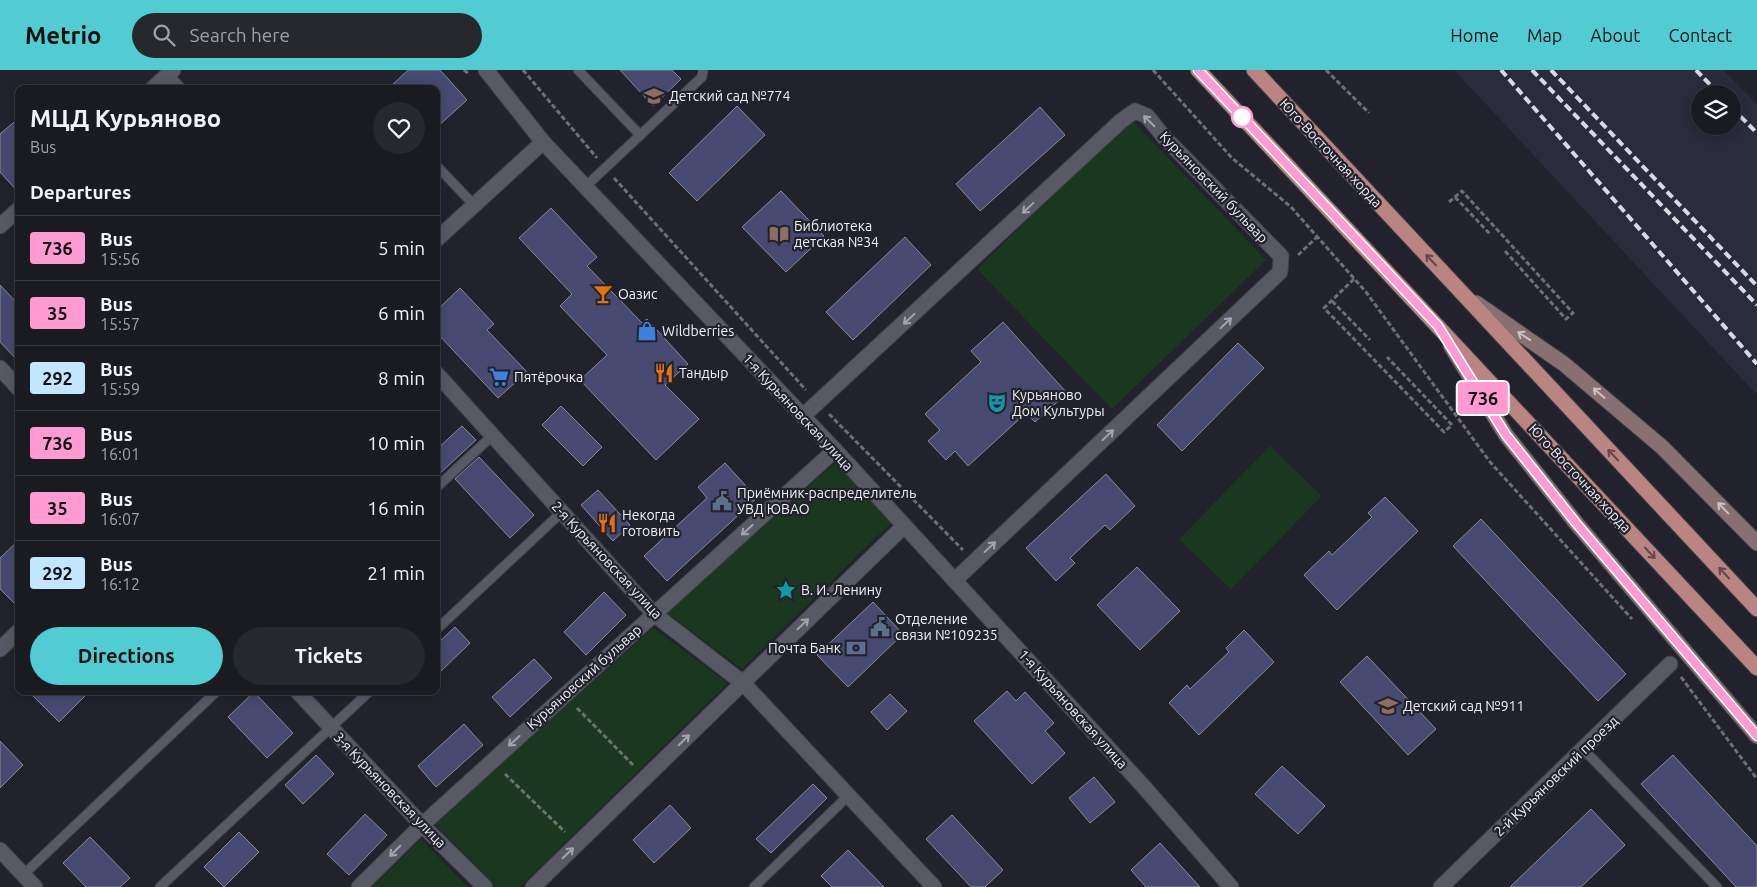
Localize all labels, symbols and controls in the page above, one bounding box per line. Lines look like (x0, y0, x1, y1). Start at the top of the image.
search box (132, 13, 482, 58)
icon: search (150, 21, 178, 49)
text: Metrio (25, 22, 102, 49)
text: Search here (190, 24, 290, 46)
text: Home (1450, 25, 1499, 45)
text: Map (1527, 25, 1562, 45)
text: About (1590, 25, 1640, 45)
text: Contact (1668, 25, 1732, 45)
school or university icon: Детский сад №774 (643, 85, 665, 107)
map controls (1691, 85, 1741, 135)
button: layers (1691, 85, 1741, 135)
place label: Детский сад №774 (669, 88, 791, 104)
street label: Юго-Восточная хорда (1276, 95, 1386, 211)
button: heart (373, 102, 425, 154)
text: МЦД Курьяново (30, 105, 221, 132)
unlabelled marker (1231, 106, 1253, 128)
one-way arrow (1143, 114, 1155, 127)
street label: Курьяновский бульвар (1157, 128, 1271, 246)
text: Bus (30, 138, 56, 156)
text: Departures (30, 181, 131, 203)
one-way arrow (1021, 203, 1034, 214)
place label: Библиотека детская №34 (794, 218, 879, 250)
library icon: Библиотека детская №34 (768, 223, 790, 245)
text: Bus (100, 228, 133, 250)
text: 5 min (378, 237, 425, 259)
text: 736 (42, 238, 73, 258)
text: 15:56 (100, 250, 140, 268)
one-way arrow (1425, 253, 1437, 266)
bar icon: Оазис (592, 283, 614, 305)
place label: Оазис (618, 286, 658, 302)
text: Bus (100, 293, 133, 315)
text: 6 min (378, 302, 425, 324)
text: 35 (47, 303, 68, 323)
one-way arrow (903, 313, 915, 325)
text: 15:57 (100, 315, 140, 333)
one-way arrow (1220, 317, 1233, 329)
shop icon: Wildberries (636, 320, 658, 342)
place label: Wildberries (662, 323, 734, 339)
one-way arrow (1517, 331, 1531, 341)
street label: 1-я Курьяновская улица (739, 350, 857, 474)
text: Bus (100, 358, 133, 380)
restaurant icon: Тандыр (653, 362, 675, 384)
place label: Тандыр (679, 365, 728, 381)
supermarket icon: Пятёрочка (488, 366, 510, 388)
text: 8 min (378, 367, 425, 389)
text: 292 (42, 368, 73, 388)
place label: Пятёрочка (514, 369, 583, 385)
text: 15:59 (100, 380, 140, 398)
line badge: 736 (1454, 382, 1512, 414)
place label: Курьяново Дом Культуры (1012, 387, 1105, 419)
one-way arrow (1592, 387, 1605, 399)
text: 736 (1468, 388, 1498, 408)
theatre icon: Курьяново Дом Культуры (986, 392, 1008, 414)
street label: Юго-Восточная хорда (1525, 420, 1635, 536)
text: Bus (100, 423, 133, 445)
one-way arrow (1102, 429, 1115, 441)
text: 10 min (367, 432, 425, 454)
text: 736 (42, 433, 73, 453)
text: 16:01 (100, 445, 140, 463)
one-way arrow (1607, 448, 1619, 461)
place label: Приёмник-распределитель УВД ЮВАО (737, 485, 916, 517)
text: Bus (100, 488, 133, 510)
public building icon: Приёмник-распределитель УВД ЮВАО (711, 490, 733, 512)
text: 16 min (367, 497, 425, 519)
text: 35 (47, 498, 68, 518)
street label: 2-я Курьяновская улица (548, 498, 666, 622)
one-way arrow (1717, 502, 1729, 515)
place label: Некогда готовить (622, 507, 680, 539)
text: 16:07 (100, 510, 140, 528)
restaurant icon: Некогда готовить (596, 512, 618, 534)
one-way arrow (740, 524, 753, 536)
one-way arrow (984, 541, 997, 553)
one-way arrow (1644, 547, 1656, 560)
text: Bus (100, 553, 133, 575)
text: 21 min (367, 562, 425, 584)
text: 292 (42, 563, 73, 583)
one-way arrow (1718, 567, 1730, 580)
text: 16:12 (100, 575, 140, 593)
place icon: В. И. Ленину (775, 579, 797, 601)
place label: В. И. Ленину (801, 582, 882, 598)
place label: Отделение связи №109235 (895, 611, 998, 643)
public building icon: Отделение связи №109235 (869, 616, 891, 638)
one-way arrow (797, 618, 810, 630)
street label: Курьяновский бульвар (523, 621, 645, 733)
button: Directions (30, 627, 223, 685)
button: Tickets (233, 627, 425, 685)
bank icon: Почта Банк (845, 637, 867, 659)
place label: Почта Банк (768, 640, 841, 656)
street label: 1-я Курьяновская улица (1015, 646, 1131, 772)
school or university icon: Детский сад №911 (1377, 695, 1399, 717)
place label: Детский сад №911 (1403, 698, 1524, 714)
street label: 2-й Курьяновский проезд (1491, 713, 1621, 839)
street label: 3-я Курьяновская улица (331, 729, 449, 851)
one-way arrow (678, 734, 691, 746)
one-way arrow (508, 735, 521, 747)
one-way arrow (389, 845, 401, 858)
one-way arrow (561, 847, 574, 859)

